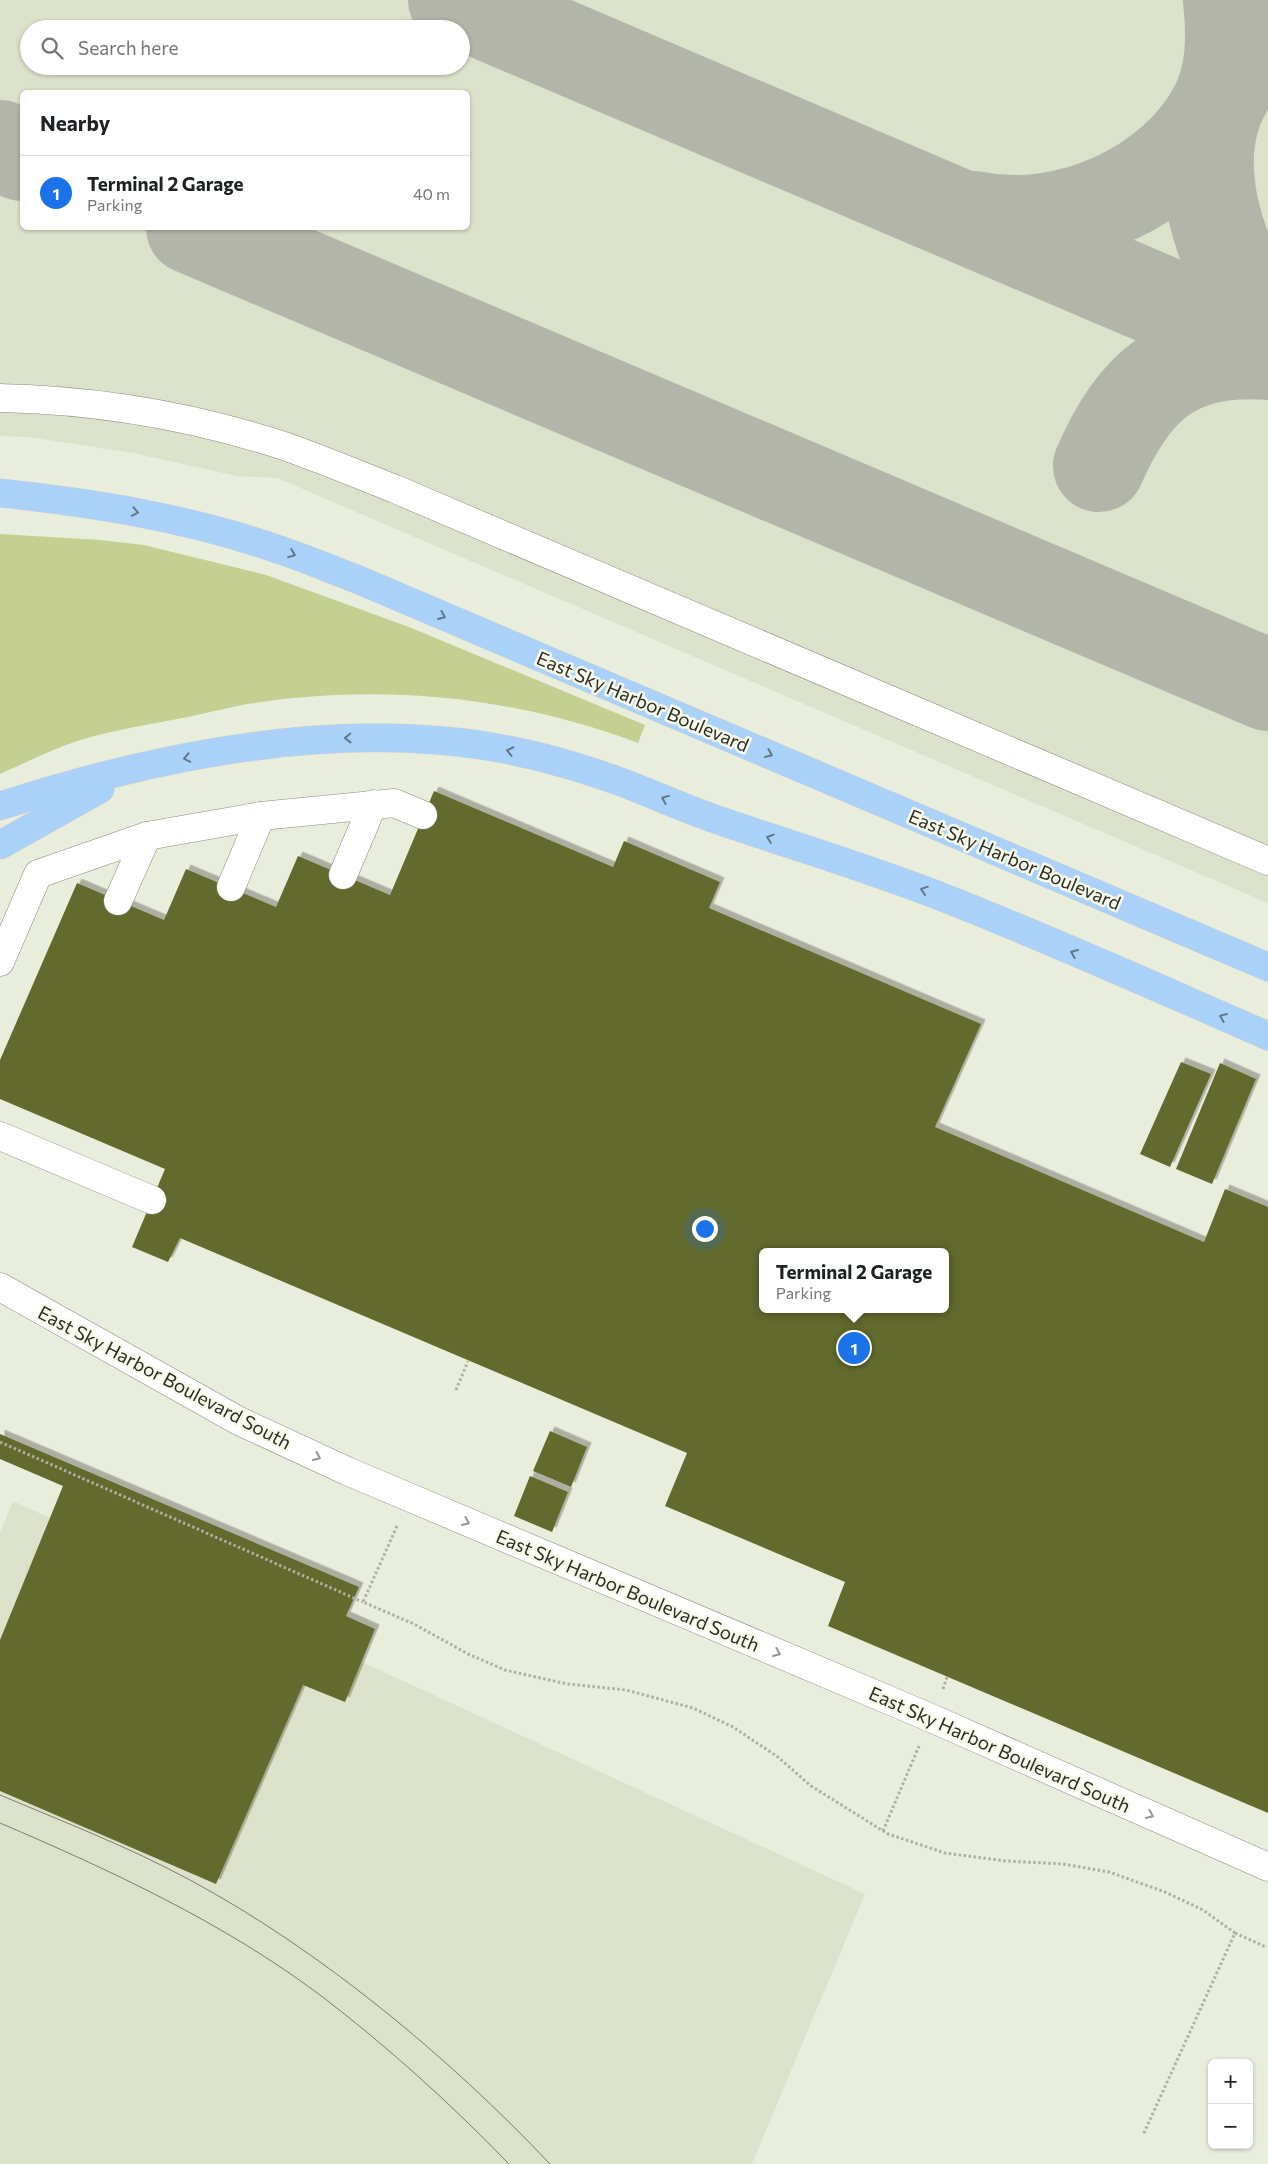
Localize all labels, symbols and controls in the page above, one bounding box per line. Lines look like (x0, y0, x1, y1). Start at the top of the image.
search box (20, 20, 470, 75)
icon: search (38, 34, 66, 62)
text: Search here (78, 36, 178, 59)
text: Nearby (40, 110, 110, 135)
text: Terminal 2 Garage (87, 172, 244, 195)
text: 1 (52, 184, 60, 203)
text: 40 m (413, 184, 450, 203)
text: Parking (87, 195, 142, 214)
one-way arrow (130, 506, 139, 517)
one-way arrow (287, 548, 295, 558)
one-way arrow (437, 609, 446, 620)
street label: East Sky Harbor Boulevard (533, 646, 753, 756)
one-way arrow (344, 733, 352, 743)
one-way arrow (505, 746, 514, 756)
one-way arrow (764, 748, 773, 759)
one-way arrow (183, 752, 192, 762)
one-way arrow (661, 795, 670, 805)
street label: East Sky Harbor Boulevard (905, 804, 1125, 914)
one-way arrow (766, 834, 775, 844)
one-way arrow (920, 886, 928, 896)
one-way arrow (1070, 948, 1079, 959)
one-way arrow (1219, 1012, 1228, 1023)
your location (692, 1216, 718, 1242)
popup (759, 1248, 949, 1313)
text: Terminal 2 Garage (776, 1260, 932, 1283)
text: Parking (776, 1283, 831, 1302)
street label: East Sky Harbor Boulevard South (34, 1300, 296, 1454)
pin: 1 (838, 1329, 870, 1367)
one-way arrow (311, 1451, 320, 1461)
one-way arrow (461, 1516, 469, 1526)
street label: East Sky Harbor Boulevard South (493, 1524, 763, 1656)
one-way arrow (772, 1647, 781, 1657)
street label: East Sky Harbor Boulevard South (866, 1681, 1134, 1817)
one-way arrow (1145, 1809, 1154, 1819)
map controls (1208, 2059, 1253, 2149)
button: + (1208, 2059, 1253, 2104)
button: − (1208, 2104, 1253, 2149)

